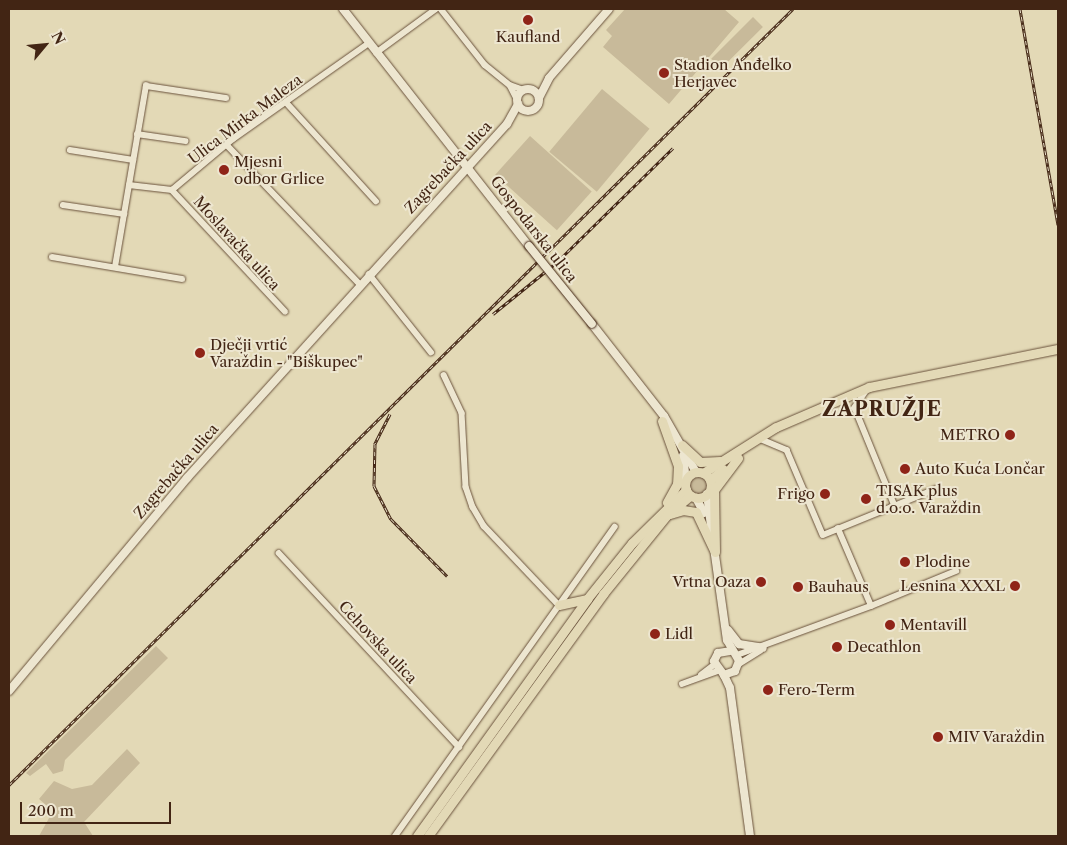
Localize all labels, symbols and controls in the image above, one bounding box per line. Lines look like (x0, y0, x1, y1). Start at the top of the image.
marker: Kaufland (522, 14, 534, 26)
north arrow (20, 20, 70, 70)
text: N (47, 28, 69, 48)
place label: Kaufland (496, 28, 560, 46)
place label: Stadion Anđelko Herjavec (674, 55, 792, 90)
marker: Stadion Anđelko Herjavec (658, 67, 670, 79)
street label: Ulica Mirka Maleza (184, 70, 306, 168)
street label: Zagrebačka ulica (401, 117, 495, 217)
place label: Mjesni odbor Grlice (234, 152, 325, 187)
marker: Mjesni odbor Grlice (218, 164, 230, 176)
street label: Gospodarska ulica (487, 172, 581, 286)
street label: Moslavačka ulica (190, 192, 284, 294)
place label: Dječji vrtić Varaždin - "Biškupec" (210, 335, 363, 370)
marker: Dječji vrtić Varaždin - "Biškupec" (194, 347, 206, 359)
district label: ZAPRUŽJE (821, 397, 943, 421)
street label: Zagrebačka ulica (130, 420, 222, 522)
place label: METRO (940, 426, 1000, 444)
marker: METRO (1004, 429, 1016, 441)
place label: Auto Kuća Lončar (915, 460, 1045, 478)
marker: Auto Kuća Lončar (899, 463, 911, 475)
place label: TISAK plus d.o.o. Varaždin (876, 481, 982, 516)
place label: Frigo (777, 485, 815, 503)
marker: Frigo (819, 488, 831, 500)
marker: TISAK plus d.o.o. Varaždin (860, 493, 872, 505)
place label: Plodine (915, 553, 970, 571)
marker: Plodine (899, 556, 911, 568)
place label: Vrtna Oaza (672, 573, 751, 591)
marker: Vrtna Oaza (755, 576, 767, 588)
place label: Lesnina XXXL (900, 577, 1005, 595)
place label: Bauhaus (808, 578, 869, 596)
marker: Lesnina XXXL (1009, 580, 1021, 592)
marker: Bauhaus (792, 581, 804, 593)
street label: Cehovska ulica (335, 597, 421, 687)
place label: Mentavill (900, 616, 967, 634)
marker: Mentavill (884, 619, 896, 631)
place label: Lidl (665, 625, 693, 643)
marker: Lidl (649, 628, 661, 640)
place label: Decathlon (847, 638, 921, 656)
marker: Decathlon (831, 641, 843, 653)
place label: Fero-Term (778, 681, 855, 699)
marker: Fero-Term (762, 684, 774, 696)
place label: MIV Varaždin (948, 728, 1046, 746)
marker: MIV Varaždin (932, 731, 944, 743)
scale bar (22, 792, 174, 824)
text: 200 m (28, 801, 74, 820)

